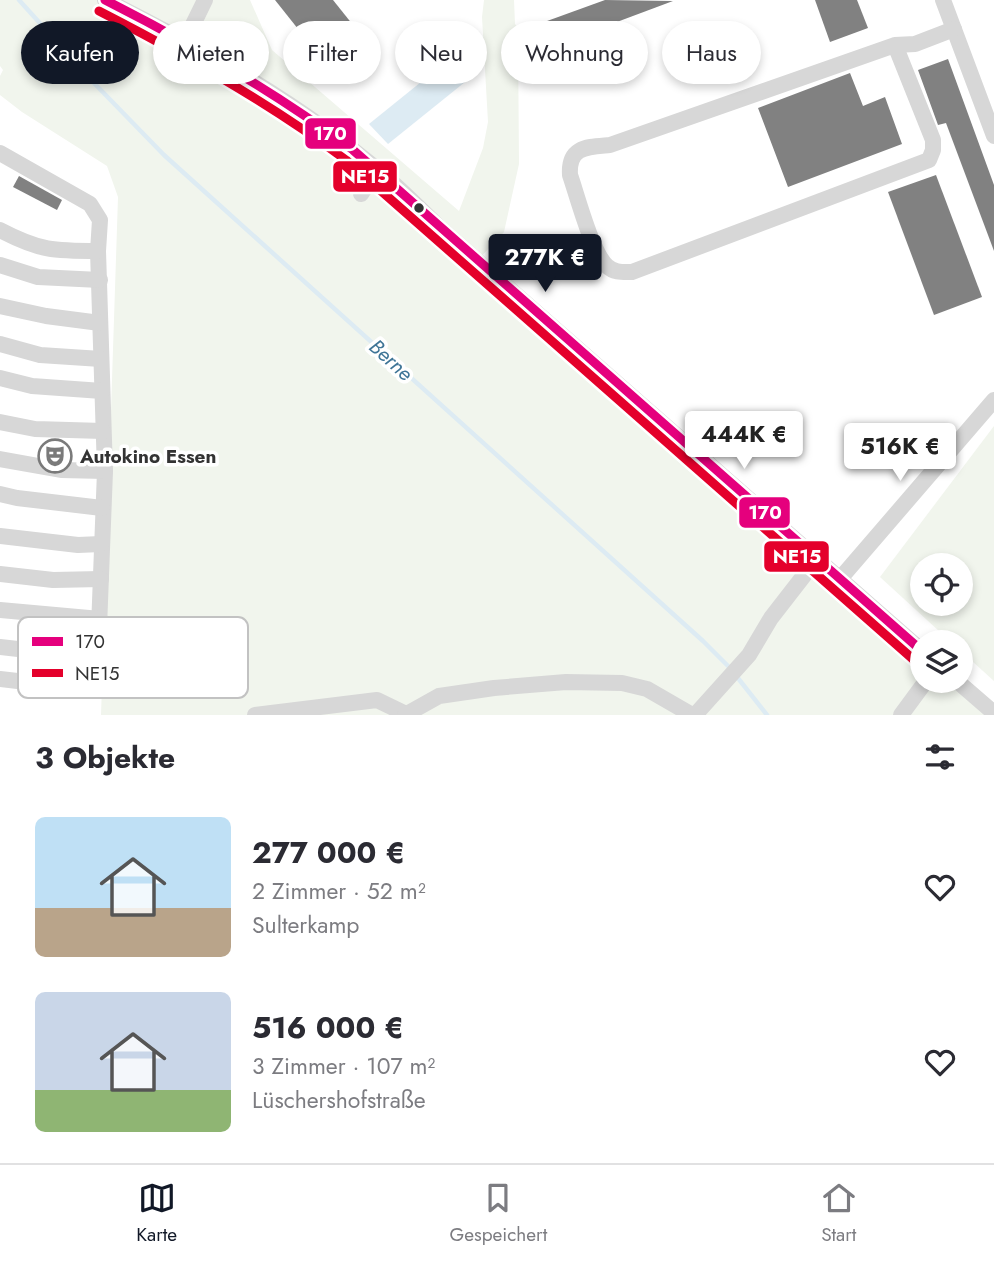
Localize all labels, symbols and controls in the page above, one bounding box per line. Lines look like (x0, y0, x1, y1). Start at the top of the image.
chip: Kaufen (21, 21, 139, 84)
chip: Mieten (153, 21, 269, 84)
chip: Filter (283, 21, 381, 84)
chip: Neu (395, 21, 487, 84)
chip: Wohnung (501, 21, 648, 84)
chip: Haus (662, 21, 761, 84)
line badge: 170 (304, 117, 357, 150)
text: 170 (313, 120, 347, 147)
line badge: NE15 (332, 160, 398, 193)
text: NE15 (341, 163, 389, 190)
unlabelled marker (412, 201, 426, 215)
pin: 277K € (488, 234, 602, 294)
text: 277K € (505, 240, 585, 274)
water label: Berne (362, 332, 420, 388)
pin: 444K € (687, 412, 801, 471)
text: 444K € (701, 417, 787, 451)
pin: 516K € (843, 424, 957, 483)
text: 516K € (860, 429, 940, 463)
theatre icon: Autokino Essen (36, 437, 74, 475)
place label: Autokino Essen (79, 443, 216, 470)
line badge: 170 (738, 496, 791, 529)
text: 170 (748, 499, 782, 526)
line badge: NE15 (763, 540, 830, 573)
text: NE15 (773, 543, 821, 570)
map controls (910, 553, 973, 693)
button: locate (910, 553, 973, 616)
legend (18, 617, 248, 698)
text: 170 (75, 628, 105, 655)
button: layers (910, 630, 973, 693)
text: NE15 (75, 660, 119, 687)
text: 3 Objekte (35, 736, 175, 779)
icon: filters (921, 738, 959, 776)
text: 277 000 € (252, 831, 405, 874)
icon: home (91, 845, 175, 929)
icon: heart (921, 868, 959, 906)
text: 2 Zimmer · 52 m² (252, 874, 426, 908)
text: Sulterkamp (252, 908, 359, 942)
text: 516 000 € (252, 1006, 404, 1049)
icon: home (91, 1020, 175, 1104)
icon: heart (921, 1043, 959, 1081)
text: 3 Zimmer · 107 m² (252, 1049, 435, 1083)
text: Lüschershofstraße (252, 1083, 426, 1117)
tab: Karte (136, 1179, 177, 1248)
tab: Gespeichert (450, 1179, 547, 1248)
tab: Start (820, 1179, 858, 1248)

